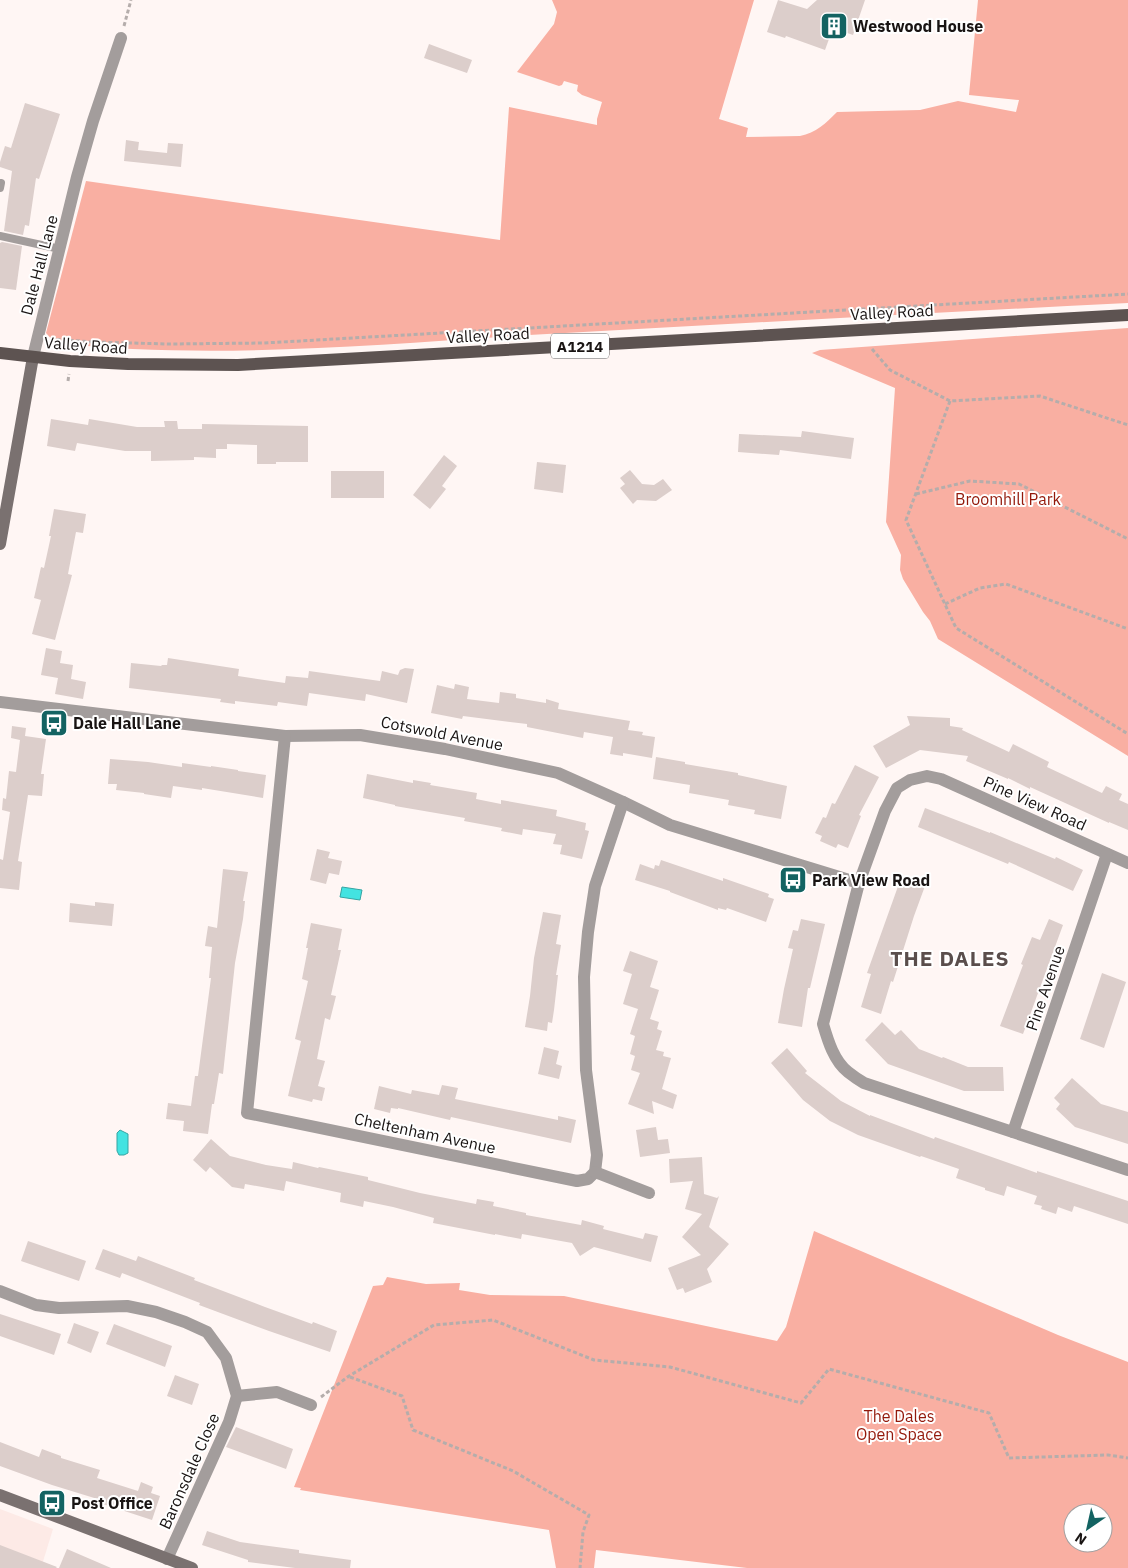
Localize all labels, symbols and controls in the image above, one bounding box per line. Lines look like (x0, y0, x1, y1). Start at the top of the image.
building icon: Westwood House (819, 11, 849, 41)
place label: Westwood House (853, 16, 983, 36)
street label: Dale Hall Lane (16, 213, 62, 317)
street label: Valley Road (850, 300, 934, 324)
street label: Valley Road (446, 323, 530, 347)
street label: Valley Road (44, 332, 128, 358)
road number: A1214 (551, 334, 609, 358)
park label: Broomhill Park (955, 489, 1062, 509)
bus stop icon: Dale Hall Lane (39, 708, 69, 738)
street label: Cotswold Avenue (379, 711, 505, 755)
place label: Dale Hall Lane (73, 713, 181, 733)
street label: Pine View Road (980, 771, 1090, 835)
bus stop icon: Park View Road (778, 865, 808, 895)
place label: Park View Road (812, 870, 930, 890)
street label: Pine Avenue (1021, 943, 1069, 1033)
district label: THE DALES (890, 944, 1010, 972)
street label: Cheltenham Avenue (352, 1108, 498, 1158)
park label: The Dales Open Space (856, 1406, 942, 1444)
street label: Baronsdale Close (154, 1410, 224, 1532)
bus stop icon: Post Office (37, 1488, 67, 1518)
place label: Post Office (71, 1493, 153, 1513)
north arrow (1063, 1503, 1113, 1553)
text: N (1071, 1528, 1090, 1549)

